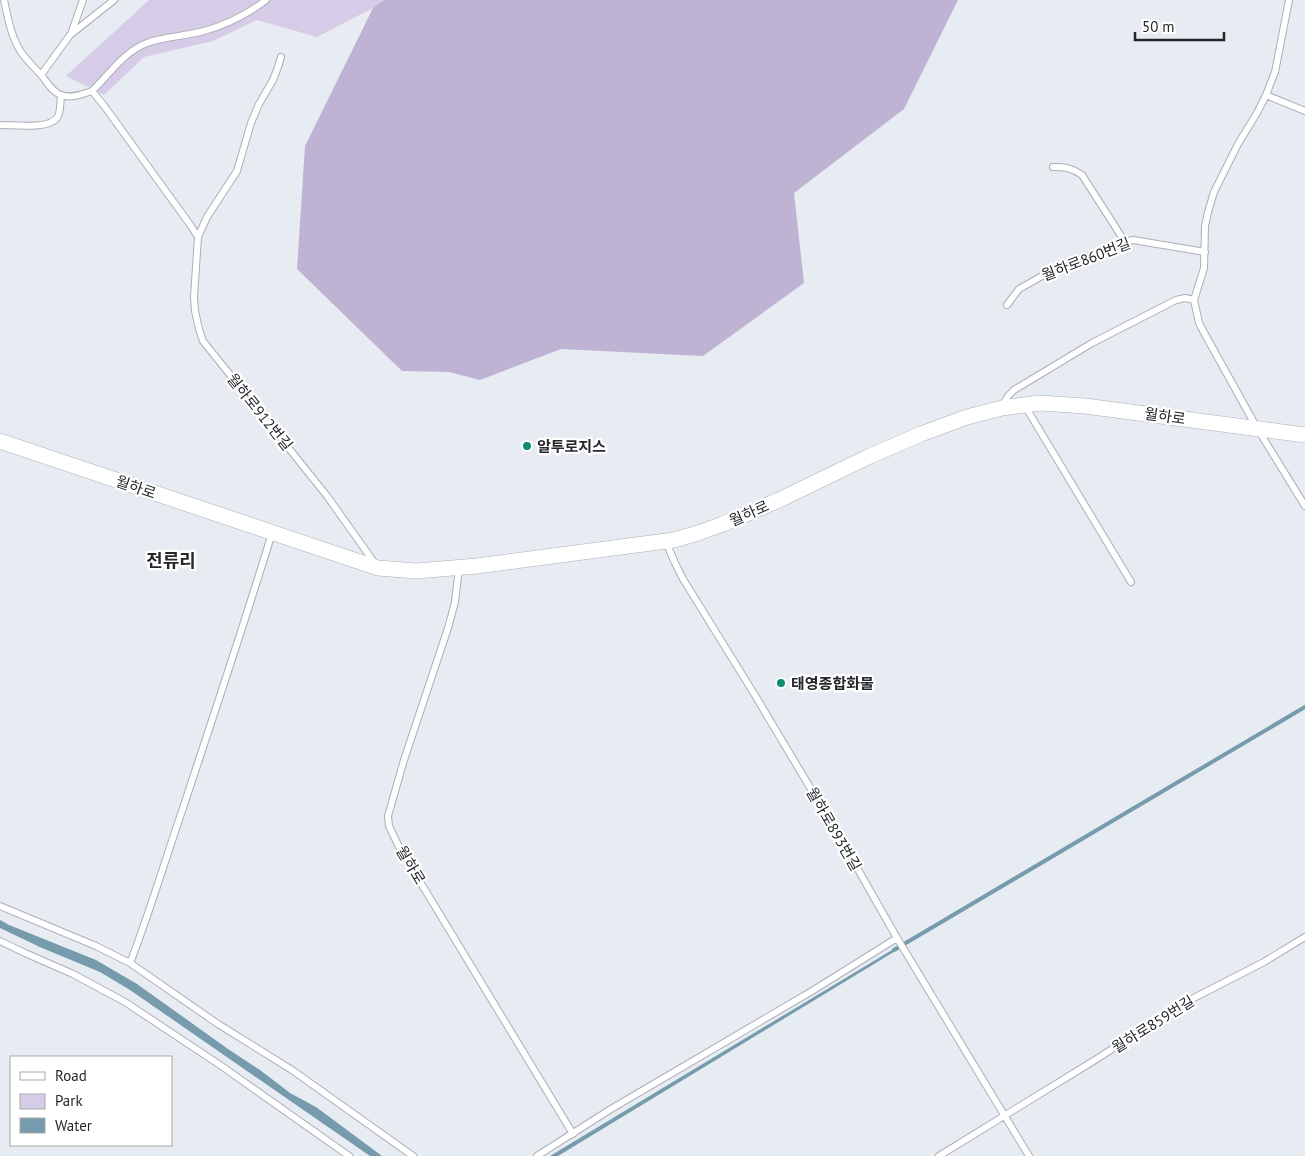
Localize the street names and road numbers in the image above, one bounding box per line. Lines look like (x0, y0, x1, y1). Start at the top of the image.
street label: 월하로860번길 (1039, 233, 1133, 285)
street label: 월하로912번길 (223, 370, 297, 454)
street label: 월하로 (1143, 404, 1187, 428)
street label: 월하로 (113, 471, 159, 503)
street label: 월하로 (726, 496, 772, 530)
street label: 월하로893번길 (802, 784, 866, 874)
street label: 월하로 (392, 842, 430, 888)
street label: 월하로859번길 (1108, 991, 1198, 1057)

